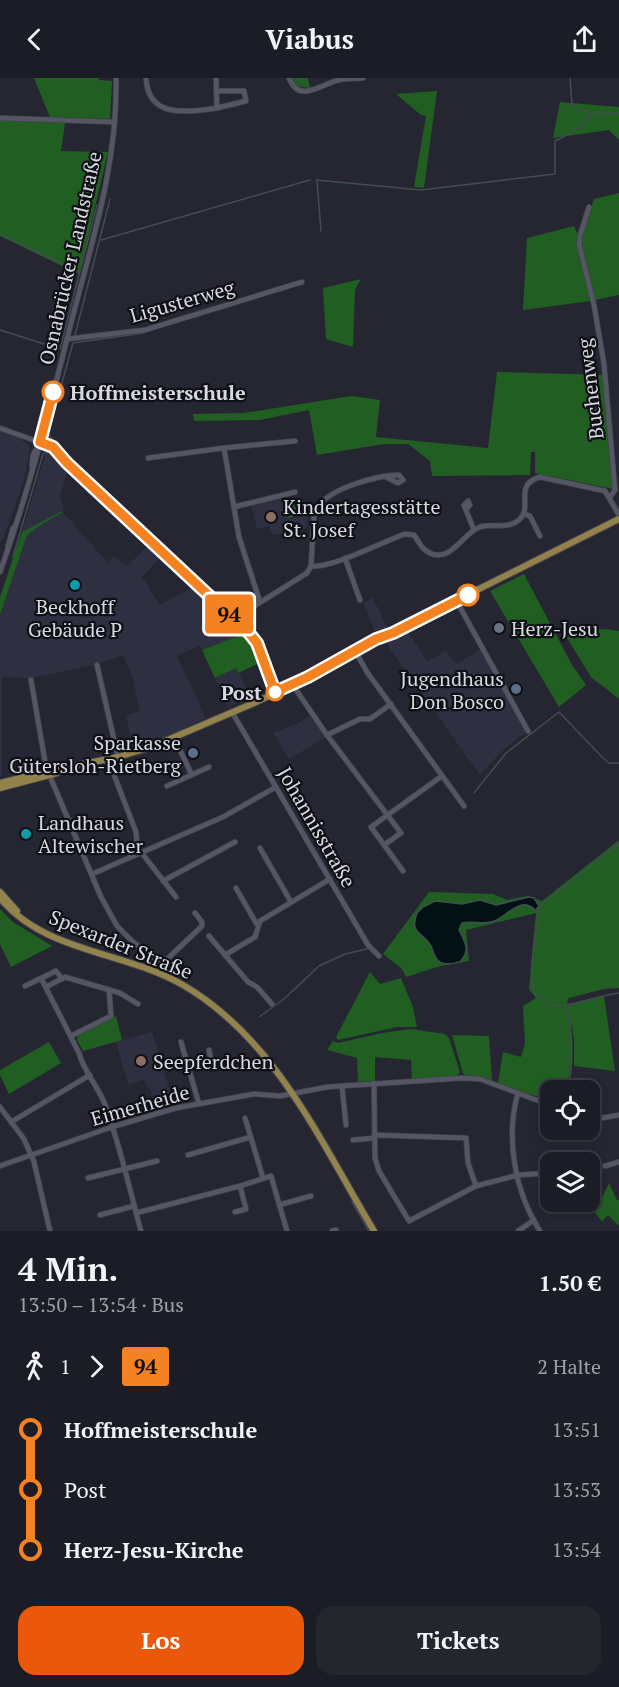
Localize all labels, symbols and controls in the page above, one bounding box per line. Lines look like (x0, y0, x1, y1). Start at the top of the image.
text: Viabus (265, 21, 354, 57)
icon: back (18, 23, 51, 56)
icon: share (568, 23, 601, 56)
street label: Osnabrücker Landstraße (32, 149, 108, 367)
street label: Ligusterweg (126, 273, 238, 329)
street label: Buchenweg (570, 336, 610, 441)
place label: Hoffmeisterschule (70, 379, 246, 406)
marker: Hoffmeisterschule (42, 381, 64, 403)
place label: Kindertagesstätte St. Josef (283, 493, 440, 543)
marker: Kindertagesstätte St. Josef (264, 510, 278, 524)
marker: Beckhoff Gebäude P (68, 578, 82, 592)
unlabelled marker (457, 584, 479, 606)
place label: Beckhoff Gebäude P (28, 593, 122, 643)
line badge: 94 (202, 594, 256, 634)
text: 94 (217, 600, 241, 628)
place label: Herz-Jesu (511, 615, 598, 642)
marker: Herz-Jesu (492, 621, 506, 635)
place label: Jugendhaus Don Bosco (400, 665, 504, 715)
place label: Post (221, 679, 262, 706)
marker: Jugendhaus Don Bosco (509, 682, 523, 696)
marker: Post (266, 683, 284, 701)
place label: Sparkasse Gütersloh-Rietberg (9, 729, 181, 779)
marker: Sparkasse Gütersloh-Rietberg (186, 746, 200, 760)
street label: Johannisstraße (272, 762, 362, 892)
place label: Landhaus Altewischer (38, 809, 143, 859)
marker: Landhaus Altewischer (19, 827, 33, 841)
street label: Spexarder Straße (45, 903, 197, 985)
place label: Seepferdchen (153, 1048, 274, 1075)
marker: Seepferdchen (134, 1054, 148, 1068)
street label: Eimerheide (87, 1078, 193, 1132)
map controls (540, 1080, 600, 1212)
button: locate (540, 1080, 600, 1140)
button: layers (540, 1152, 600, 1212)
text: 4 Min. (18, 1247, 118, 1290)
text: 1.50 € (539, 1268, 601, 1297)
text: 13:50 – 13:54 · Bus (18, 1291, 184, 1318)
icon: walk (18, 1350, 51, 1383)
icon: forward (80, 1350, 113, 1383)
text: 94 (134, 1352, 157, 1380)
text: 1 (60, 1353, 71, 1380)
text: 2 Halte (537, 1353, 601, 1380)
text: Hoffmeisterschule (64, 1415, 257, 1444)
text: 13:51 (552, 1416, 601, 1443)
text: Post (64, 1475, 106, 1504)
text: 13:53 (552, 1476, 601, 1503)
text: Herz-Jesu-Kirche (64, 1535, 244, 1564)
text: 13:54 (552, 1536, 601, 1563)
button: Los (18, 1606, 304, 1675)
button: Tickets (316, 1606, 601, 1675)

